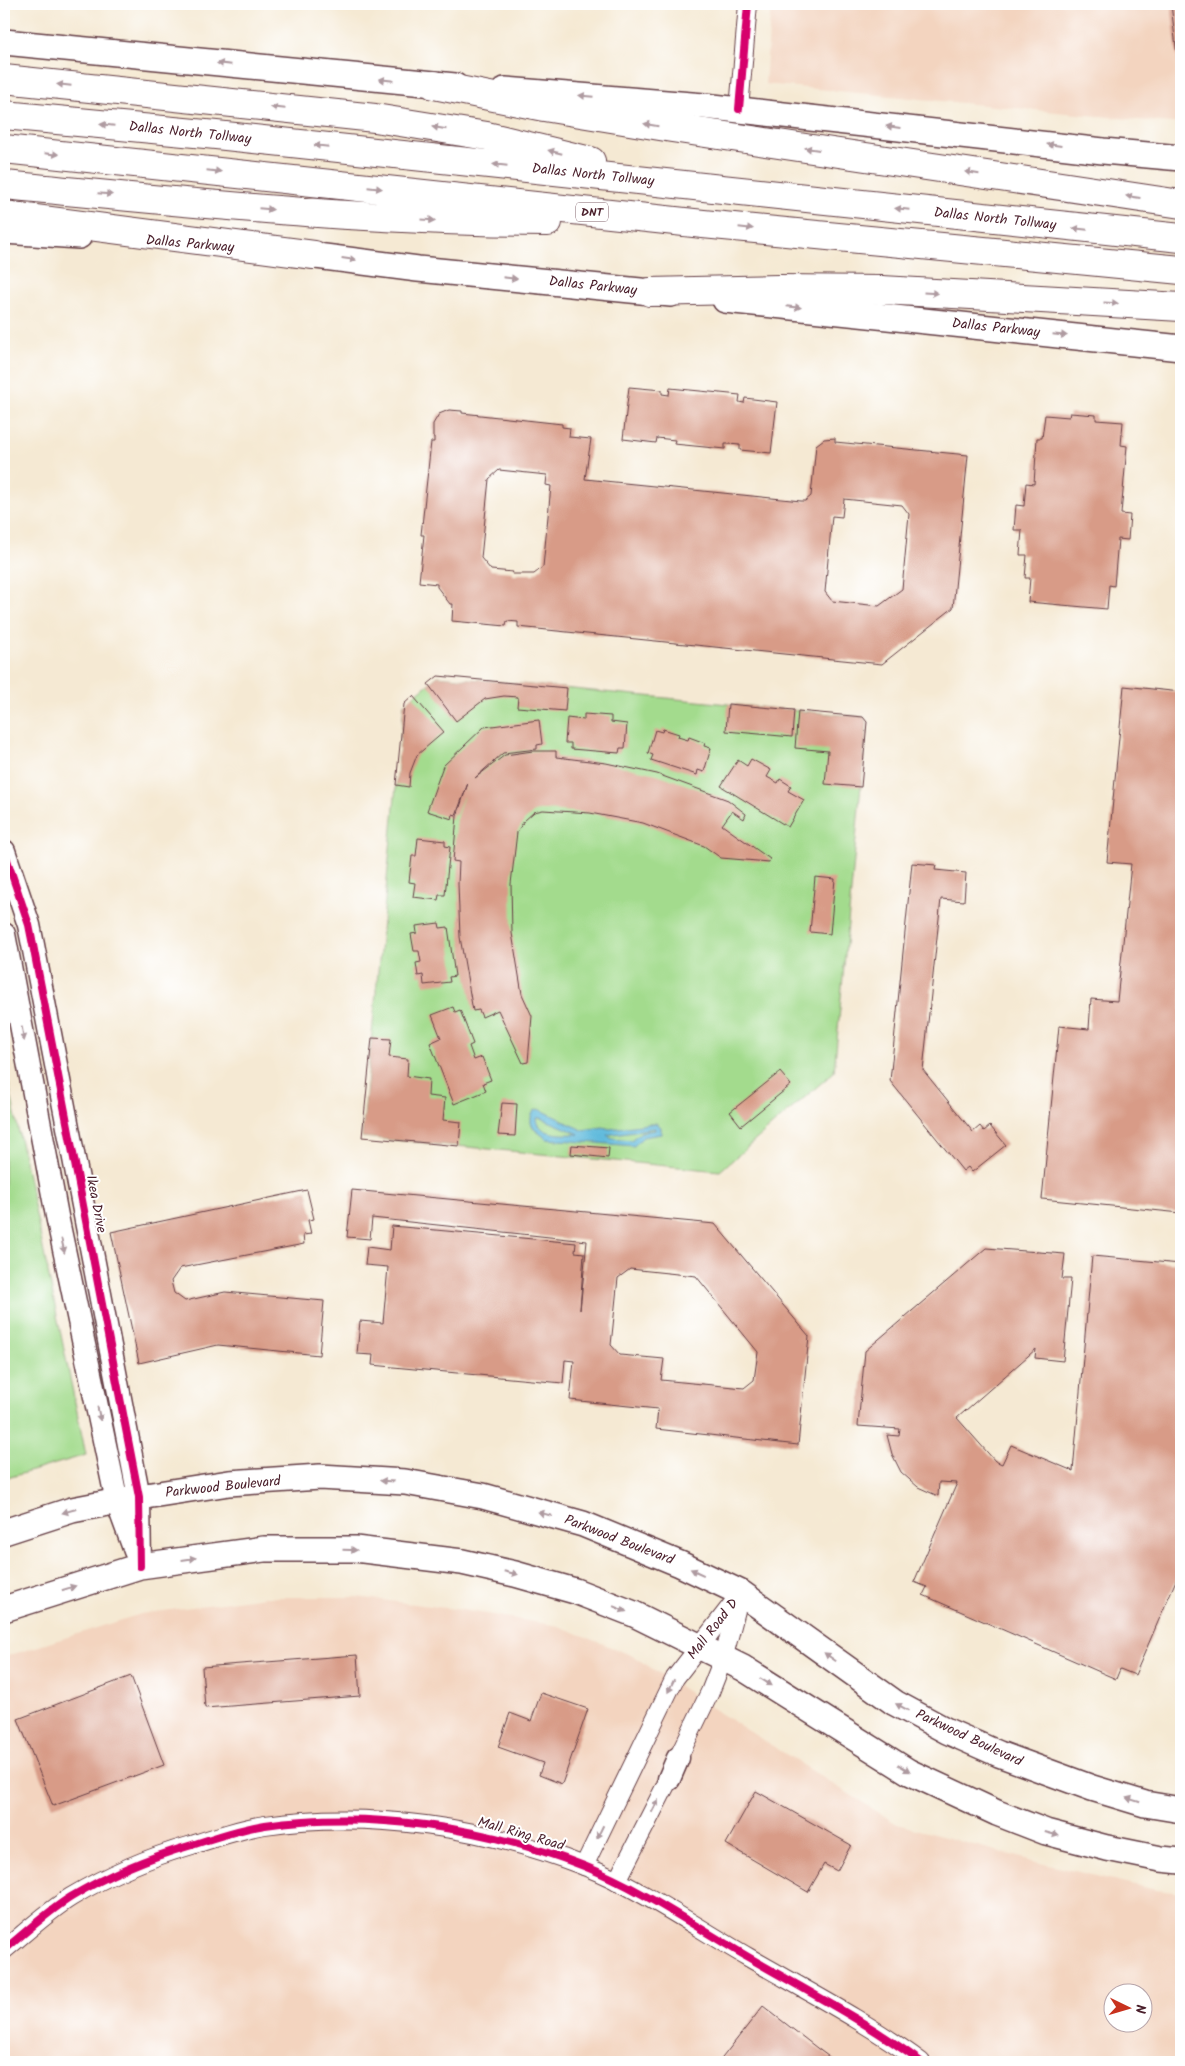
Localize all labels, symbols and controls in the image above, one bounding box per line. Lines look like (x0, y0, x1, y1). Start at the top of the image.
one-way arrow (216, 60, 232, 68)
one-way arrow (377, 76, 393, 84)
one-way arrow (56, 81, 72, 89)
one-way arrow (578, 92, 594, 100)
one-way arrow (269, 104, 285, 112)
street label: Dallas North Tollway (128, 116, 253, 150)
one-way arrow (98, 120, 114, 128)
one-way arrow (642, 120, 658, 128)
one-way arrow (885, 123, 901, 131)
one-way arrow (430, 124, 446, 132)
one-way arrow (1046, 141, 1062, 149)
one-way arrow (312, 142, 328, 150)
one-way arrow (803, 145, 819, 153)
one-way arrow (548, 148, 563, 156)
one-way arrow (45, 150, 61, 158)
street label: Dallas North Tollway (531, 158, 656, 192)
one-way arrow (491, 161, 507, 169)
one-way arrow (206, 167, 222, 175)
one-way arrow (964, 169, 980, 177)
one-way arrow (368, 184, 384, 192)
one-way arrow (97, 190, 113, 198)
one-way arrow (1125, 193, 1141, 201)
road number: DNT (576, 202, 608, 222)
street label: Dallas North Tollway (933, 202, 1058, 236)
one-way arrow (259, 205, 275, 213)
one-way arrow (893, 205, 909, 213)
one-way arrow (421, 216, 437, 224)
one-way arrow (738, 224, 754, 232)
one-way arrow (1072, 225, 1088, 233)
street label: Dallas Parkway (145, 229, 235, 259)
one-way arrow (341, 256, 357, 264)
street label: Dallas Parkway (548, 270, 639, 302)
one-way arrow (502, 274, 518, 282)
one-way arrow (923, 289, 939, 297)
one-way arrow (1103, 299, 1119, 307)
one-way arrow (786, 303, 802, 311)
street label: Dallas Parkway (951, 312, 1042, 344)
one-way arrow (1052, 331, 1068, 339)
one-way arrow (19, 1027, 27, 1043)
street label: Ikea Drive (80, 1173, 113, 1236)
one-way arrow (60, 1238, 68, 1254)
one-way arrow (95, 1406, 103, 1422)
street label: Parkwood Boulevard (164, 1470, 283, 1504)
one-way arrow (378, 1477, 394, 1485)
one-way arrow (61, 1508, 76, 1516)
one-way arrow (538, 1509, 553, 1517)
street label: Parkwood Boulevard (561, 1509, 678, 1571)
one-way arrow (343, 1546, 359, 1554)
one-way arrow (181, 1555, 197, 1563)
one-way arrow (690, 1567, 704, 1575)
one-way arrow (503, 1569, 518, 1577)
one-way arrow (62, 1584, 77, 1592)
street label: Mall Road D (682, 1594, 744, 1664)
one-way arrow (613, 1605, 628, 1613)
one-way arrow (823, 1652, 837, 1662)
one-way arrow (759, 1678, 772, 1687)
one-way arrow (667, 1679, 675, 1693)
one-way arrow (896, 1702, 909, 1711)
street label: Parkwood Boulevard (912, 1704, 1027, 1773)
one-way arrow (897, 1764, 910, 1773)
one-way arrow (1126, 1796, 1141, 1804)
one-way arrow (651, 1799, 659, 1814)
street label: Mall Ring Road (475, 1811, 568, 1857)
one-way arrow (596, 1825, 604, 1839)
one-way arrow (1045, 1830, 1060, 1838)
north arrow (1102, 1984, 1152, 2034)
text: N (1129, 2004, 1151, 2015)

